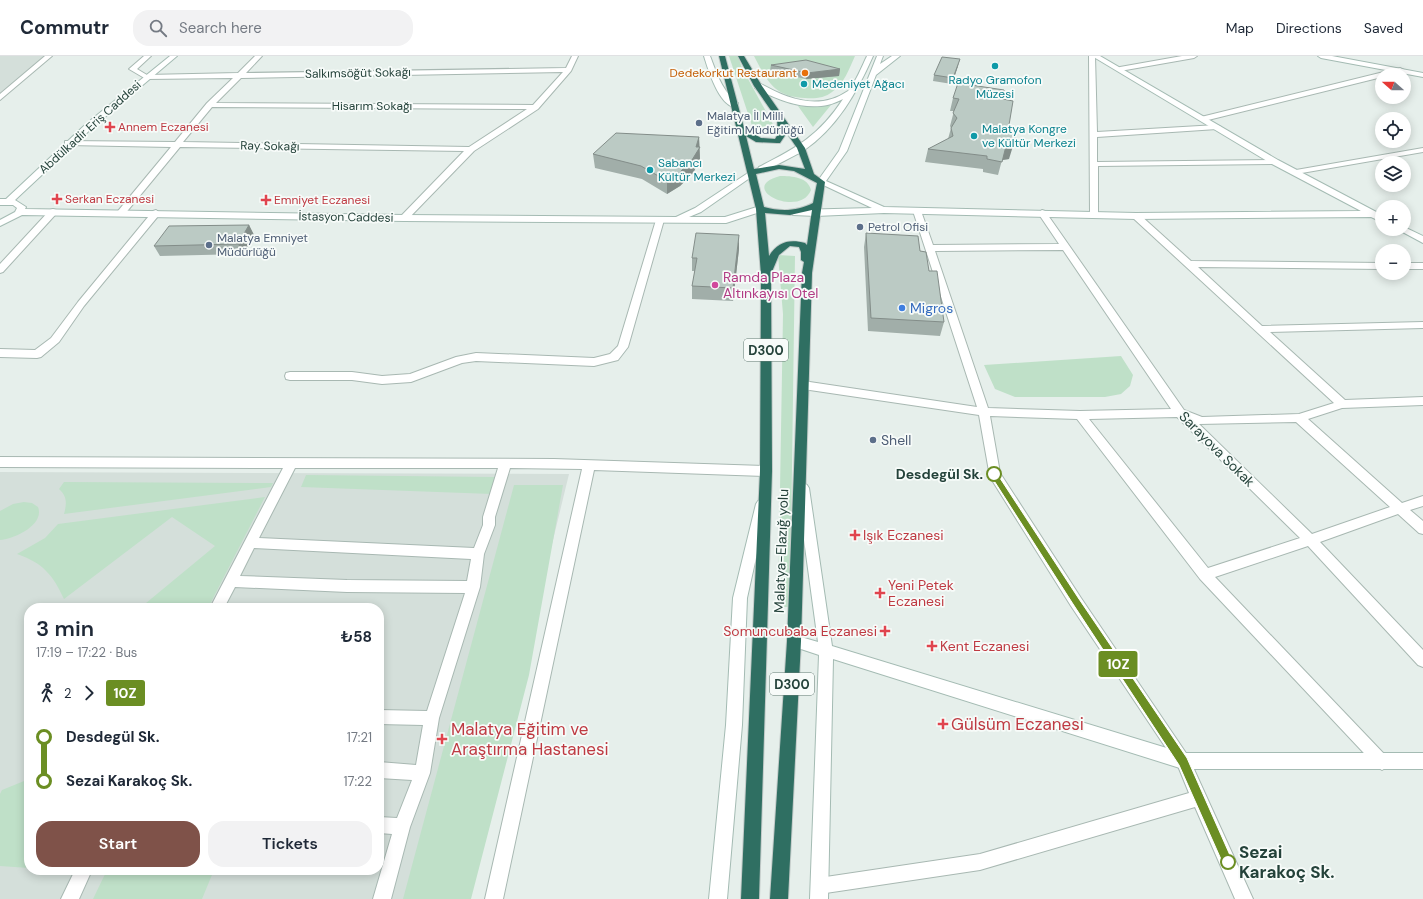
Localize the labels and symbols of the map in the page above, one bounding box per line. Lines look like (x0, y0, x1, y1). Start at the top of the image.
marker: Radyo Gramofon Müzesi (990, 61, 1000, 71)
street label: Salkımsöğüt Sokağı (305, 64, 411, 82)
place label: Dedekorkut Restaurant (670, 65, 797, 81)
marker: Dedekorkut Restaurant (800, 68, 810, 78)
north arrow (1375, 68, 1411, 104)
place label: Radyo Gramofon Müzesi (948, 72, 1042, 102)
place label: Medeniyet Ağacı (812, 76, 904, 92)
street label: Abdülkadir Eriş Caddesi (35, 77, 145, 177)
marker: Medeniyet Ağacı (799, 79, 809, 89)
street label: Hisarım Sokağı (332, 98, 412, 114)
place label: Malatya İl Milli Eğitim Müdürlüğü (707, 108, 804, 138)
marker: Malatya İl Milli Eğitim Müdürlüğü (694, 118, 704, 128)
place label: Annem Eczanesi (118, 119, 209, 135)
place label: Malatya Kongre ve Kültür Merkezi (982, 121, 1076, 151)
marker: Annem Eczanesi (105, 122, 115, 132)
marker: Malatya Kongre ve Kültür Merkezi (969, 131, 979, 141)
street label: Ray Sokağı (240, 137, 300, 155)
place label: Sabancı Kültür Merkezi (658, 155, 736, 185)
marker: Sabancı Kültür Merkezi (645, 165, 655, 175)
place label: Serkan Eczanesi (65, 191, 154, 207)
place label: Emniyet Eczanesi (274, 192, 370, 208)
marker: Serkan Eczanesi (52, 194, 62, 204)
marker: Emniyet Eczanesi (261, 195, 271, 205)
street label: İstasyon Caddesi (298, 208, 394, 226)
place label: Petrol Ofisi (868, 219, 928, 235)
marker: Petrol Ofisi (855, 222, 865, 232)
place label: Malatya Emniyet Müdürlüğü (217, 230, 308, 260)
marker: Malatya Emniyet Müdürlüğü (204, 240, 214, 250)
place label: Ramda Plaza Altınkayısı Otel (723, 268, 818, 302)
marker: Ramda Plaza Altınkayısı Otel (710, 280, 720, 290)
place label: Migros (910, 299, 953, 317)
marker: Migros (897, 303, 907, 313)
road number: D300 (744, 339, 788, 361)
street label: Sarayova Sokak (1175, 407, 1259, 491)
place label: Shell (881, 431, 911, 449)
marker: Shell (868, 435, 878, 445)
place label: Desdegül Sk. (896, 465, 983, 483)
marker: Desdegül Sk. (986, 466, 1002, 482)
street label: Malatya-Elazığ yolu (770, 489, 792, 613)
place label: Işık Eczanesi (863, 526, 944, 544)
marker: Işık Eczanesi (850, 530, 860, 540)
place label: Yeni Petek Eczanesi (888, 576, 954, 610)
marker: Yeni Petek Eczanesi (875, 588, 885, 598)
place label: Somuncubaba Eczanesi (723, 622, 877, 640)
marker: Somuncubaba Eczanesi (880, 626, 890, 636)
place label: Kent Eczanesi (940, 637, 1029, 655)
marker: Kent Eczanesi (927, 641, 937, 651)
line badge: 10Z (1095, 651, 1141, 677)
road number: D300 (770, 673, 814, 695)
place label: Gülsüm Eczanesi (951, 713, 1084, 735)
place label: Malatya Eğitim ve Araştırma Hastanesi (451, 718, 609, 760)
marker: Gülsüm Eczanesi (938, 719, 948, 729)
marker: Malatya Eğitim ve Araştırma Hastanesi (436, 733, 448, 745)
place label: Sezai Karakoç Sk. (1239, 841, 1335, 883)
marker: Sezai Karakoç Sk. (1220, 854, 1236, 870)

